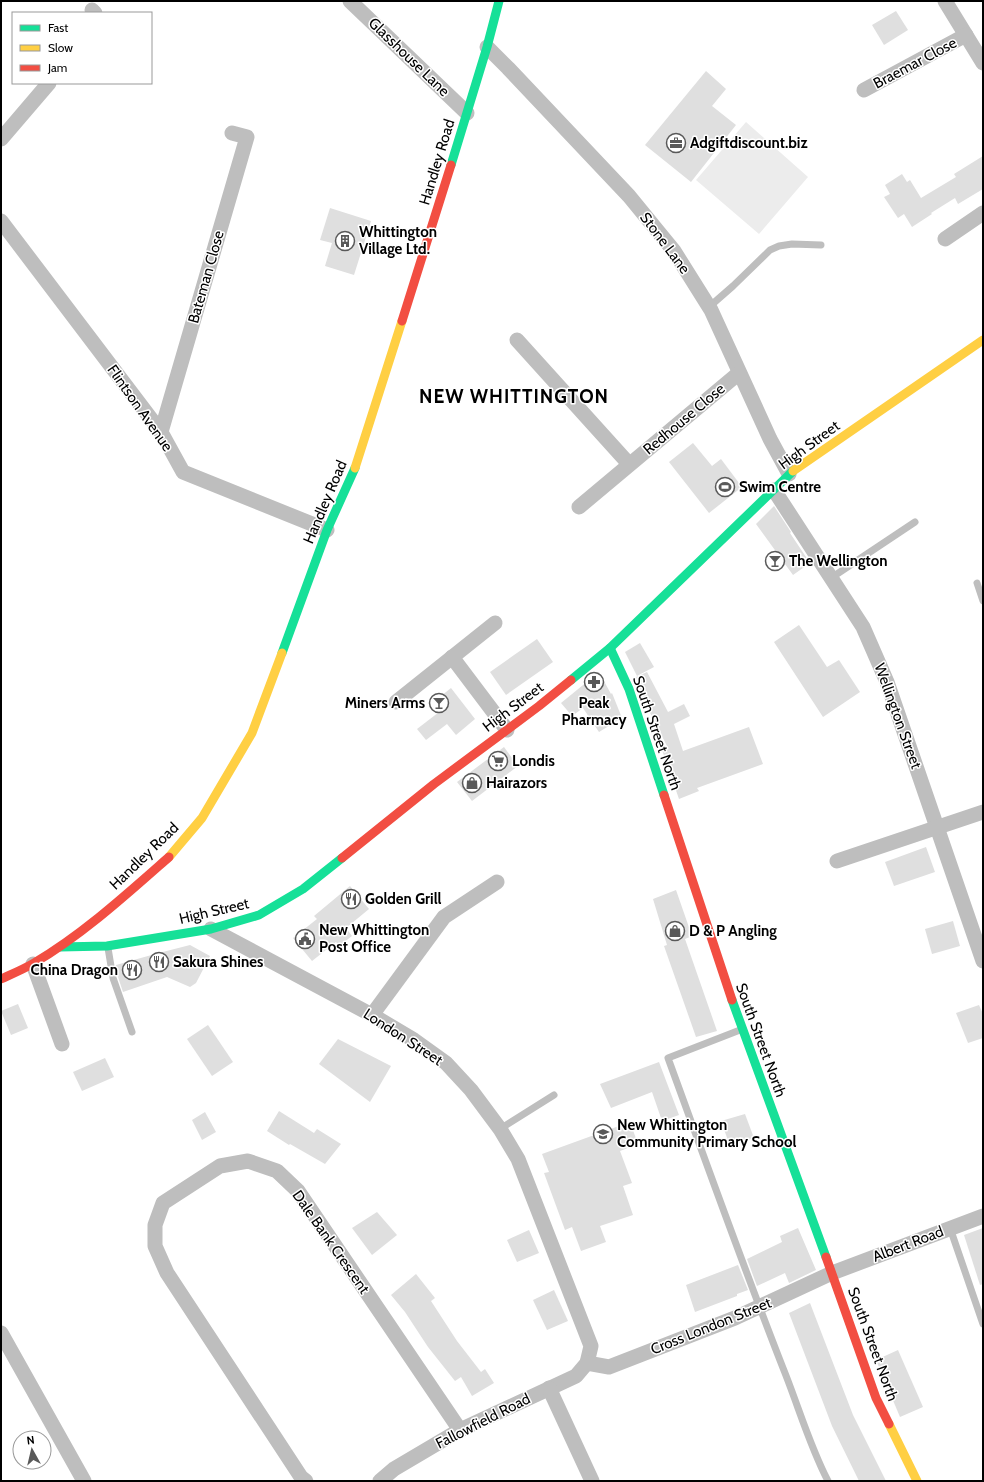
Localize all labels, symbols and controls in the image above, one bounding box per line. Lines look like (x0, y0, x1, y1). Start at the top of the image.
legend (12, 12, 152, 84)
street label: Glasshouse Lane (365, 14, 453, 100)
text: Fast (48, 20, 68, 35)
street label: Braemar Close (870, 33, 960, 92)
text: Slow (48, 40, 73, 55)
text: Jam (47, 60, 67, 75)
street label: Handley Road (415, 117, 459, 207)
office icon: Adgiftdiscount.biz (665, 132, 687, 154)
place label: Adgiftdiscount.biz (690, 134, 808, 152)
street label: Stone Lane (636, 209, 694, 277)
place label: Whittington Village Ltd. (359, 223, 437, 258)
street label: Bateman Close (184, 228, 228, 325)
building icon: Whittington Village Ltd. (334, 230, 356, 252)
street label: Flintson Avenue (103, 361, 177, 455)
street label: Redhouse Close (639, 379, 729, 458)
district label: NEW WHITTINGTON (419, 385, 609, 408)
street label: High Street (775, 417, 843, 473)
street label: Handley Road (299, 458, 351, 546)
sports icon: Swim Centre (714, 476, 736, 498)
place label: Swim Centre (739, 478, 821, 496)
bar icon: The Wellington (764, 550, 786, 572)
place label: The Wellington (789, 552, 887, 570)
street label: Wellington Street (871, 661, 925, 771)
pharmacy icon: Peak Pharmacy (583, 671, 605, 693)
street label: South Street North (629, 673, 685, 793)
street label: High Street (479, 678, 547, 736)
bar icon: Miners Arms (428, 692, 450, 714)
place label: Miners Arms (345, 694, 425, 712)
place label: Peak Pharmacy (562, 694, 627, 729)
supermarket icon: Londis (487, 750, 509, 772)
place label: Londis (512, 752, 555, 770)
shop icon: Hairazors (461, 772, 483, 794)
place label: Hairazors (486, 774, 547, 792)
street label: Handley Road (106, 819, 182, 893)
restaurant icon: Golden Grill (340, 888, 362, 910)
place label: Golden Grill (365, 890, 442, 908)
street label: High Street (177, 894, 251, 928)
shop icon: D & P Angling (664, 920, 686, 942)
place label: New Whittington Post Office (319, 921, 429, 956)
place label: D & P Angling (689, 922, 777, 940)
public building icon: New Whittington Post Office (294, 928, 316, 950)
restaurant icon: Sakura Shines (148, 951, 170, 973)
place label: Sakura Shines (173, 953, 263, 971)
restaurant icon: China Dragon (121, 959, 143, 981)
place label: China Dragon (31, 961, 118, 979)
street label: South Street North (732, 981, 790, 1099)
street label: London Street (360, 1005, 446, 1069)
place label: New Whittington Community Primary School (617, 1116, 796, 1151)
school or university icon: New Whittington Community Primary School (592, 1123, 614, 1145)
street label: Dale Bank Crescent (289, 1187, 373, 1297)
street label: Albert Road (870, 1222, 946, 1266)
street label: South Street North (844, 1285, 902, 1403)
street label: Cross London Street (648, 1294, 774, 1358)
street label: Fallowfield Road (433, 1389, 533, 1453)
north arrow (12, 1430, 52, 1470)
text: N (26, 1433, 35, 1448)

